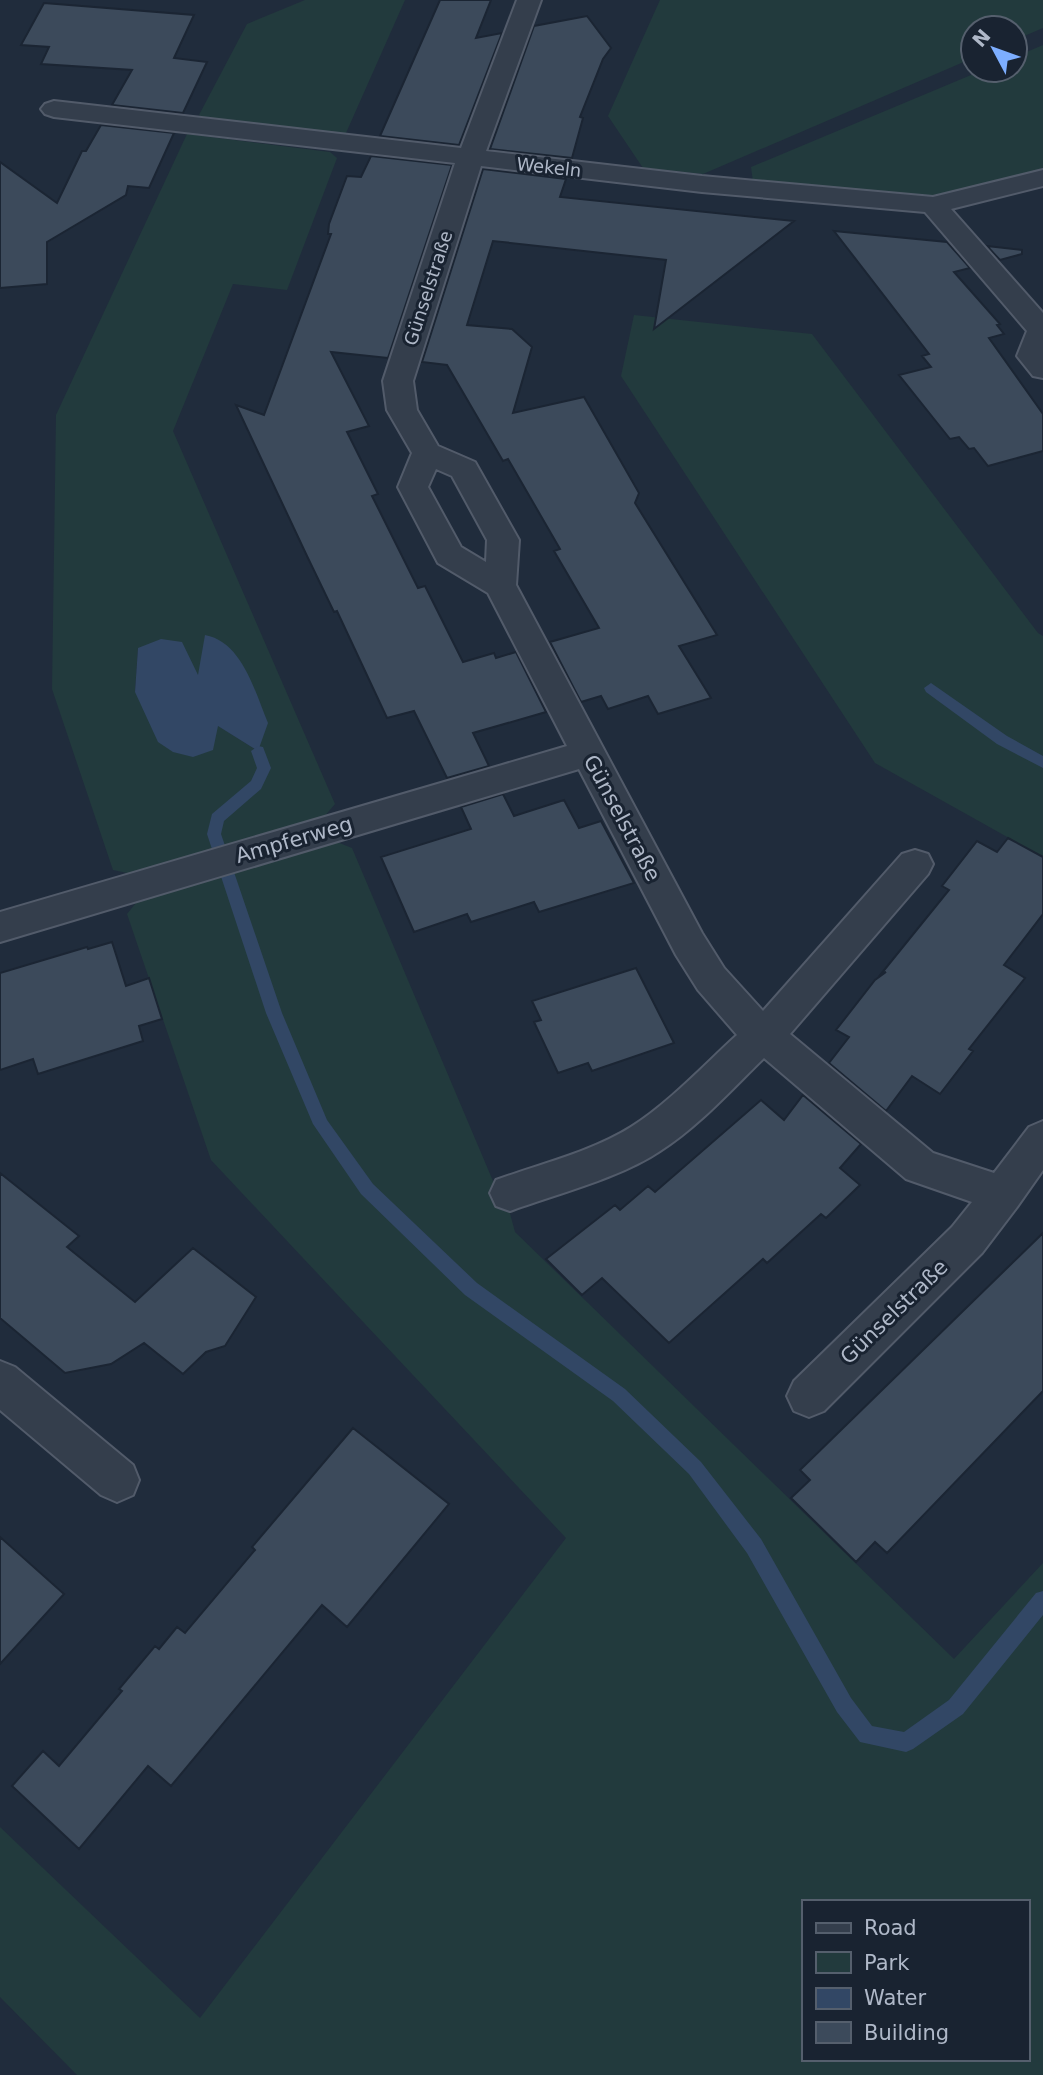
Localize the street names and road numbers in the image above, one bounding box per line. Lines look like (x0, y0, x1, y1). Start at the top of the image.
street label: Wekeln (516, 153, 582, 181)
street label: Günselstraße (400, 228, 456, 348)
street label: Günselstraße (579, 751, 665, 885)
street label: Ampferweg (233, 812, 355, 868)
street label: Günselstraße (836, 1255, 952, 1369)

